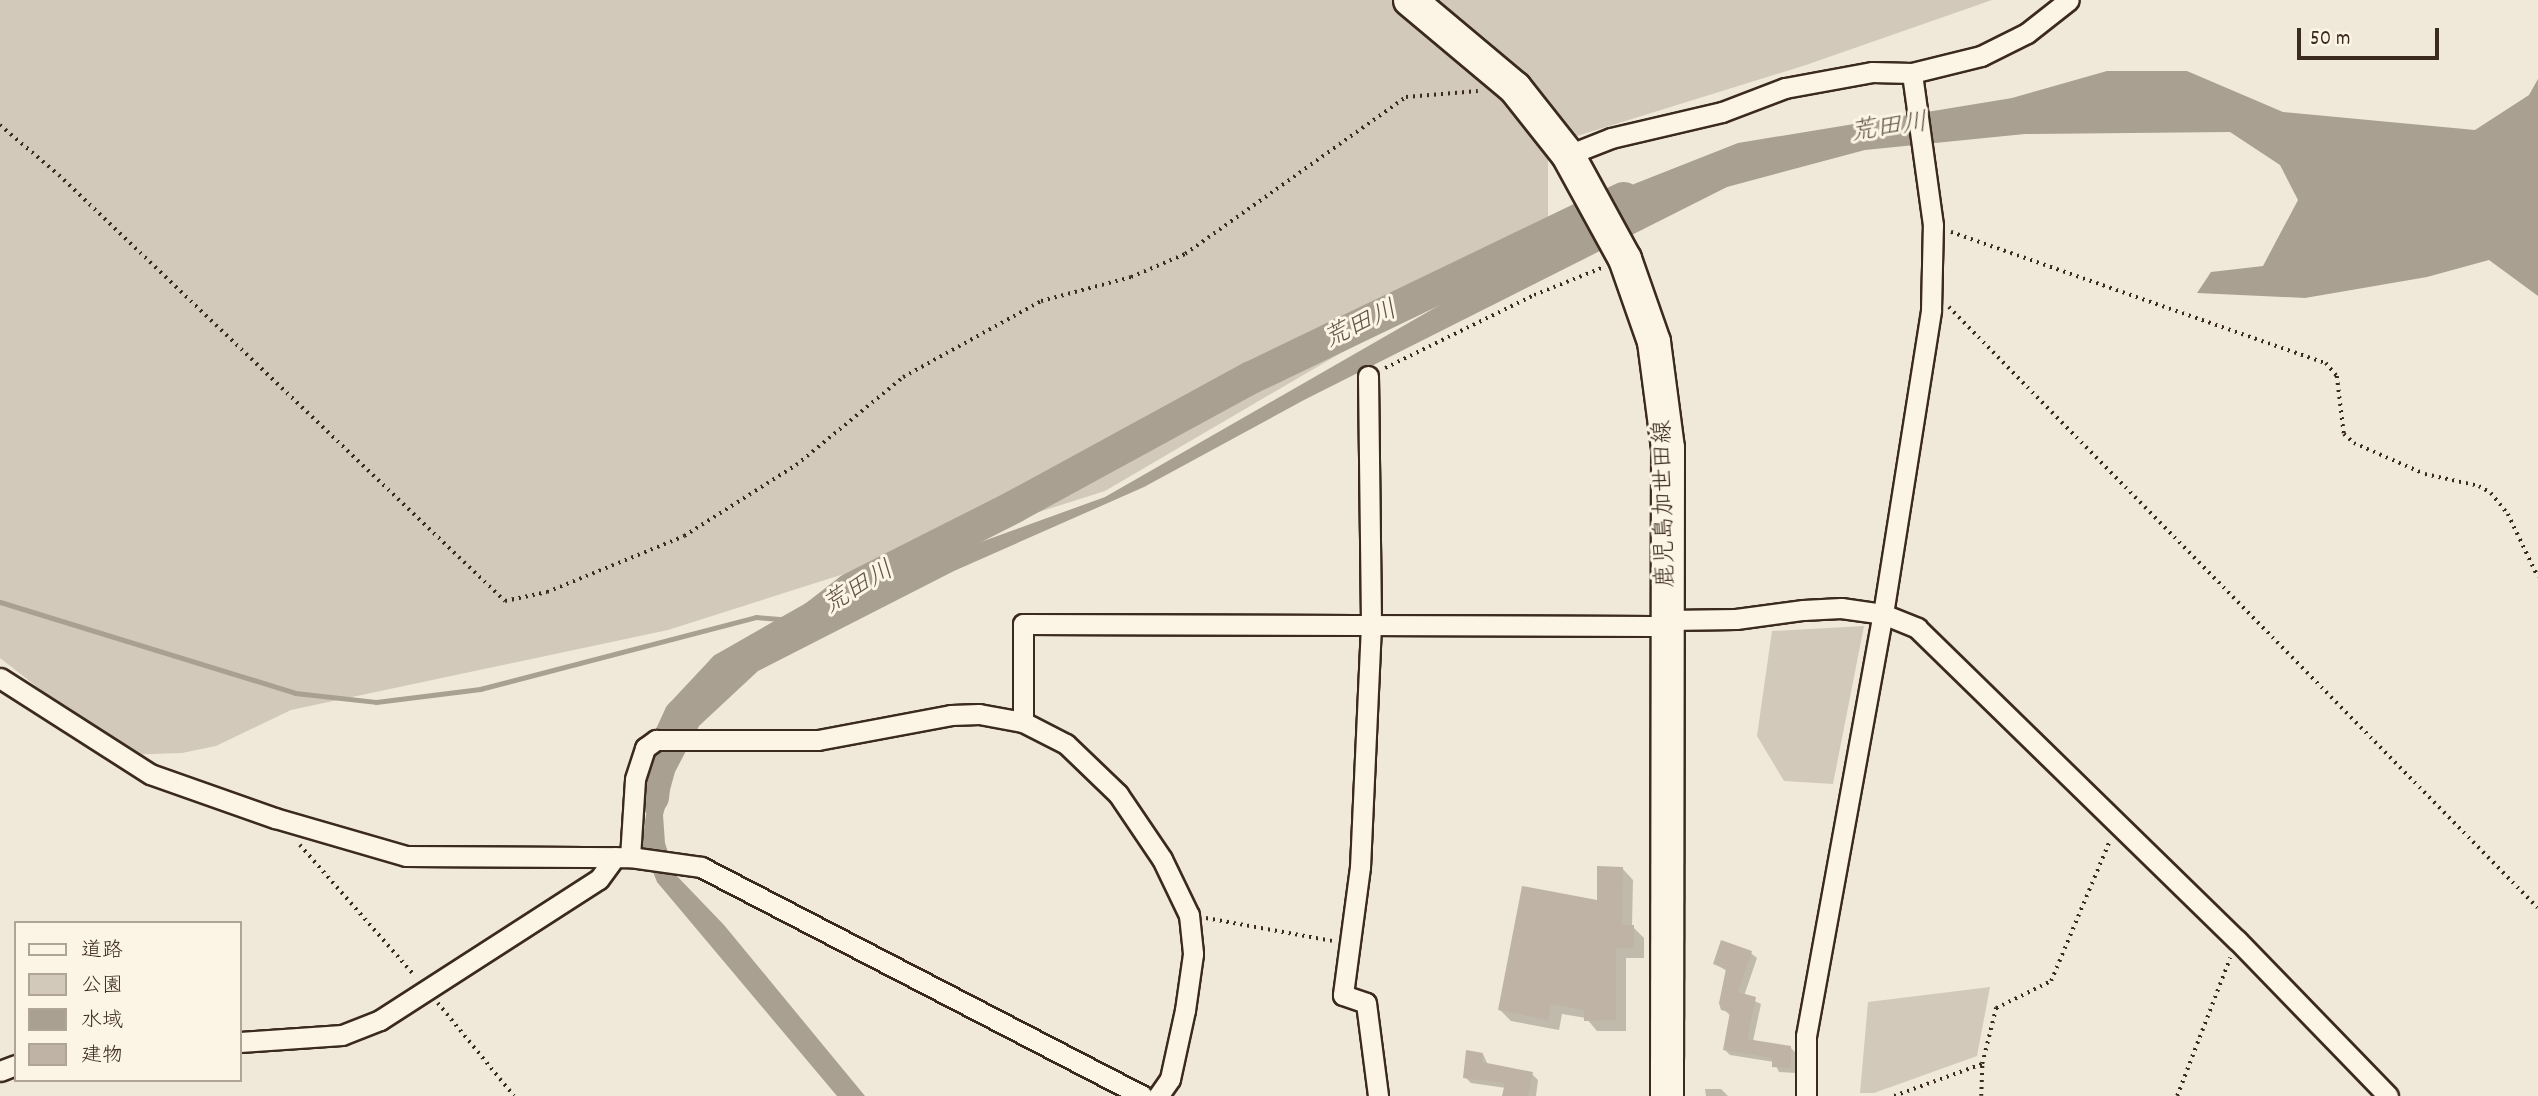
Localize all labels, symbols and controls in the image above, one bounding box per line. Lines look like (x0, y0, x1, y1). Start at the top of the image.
scale bar (2300, 14, 2442, 58)
text: 50 m (2310, 25, 2350, 55)
water label: 荒田川 (1848, 108, 1930, 150)
water label: 荒田川 (1319, 295, 1403, 357)
street label: 鹿児島加世田線 (1650, 420, 1682, 588)
water label: 荒田川 (818, 556, 900, 622)
legend (14, 921, 242, 1082)
text: 道路 (81, 937, 123, 967)
text: 公園 (81, 972, 123, 1002)
text: 水域 (81, 1007, 123, 1037)
text: 建物 (81, 1042, 123, 1072)

